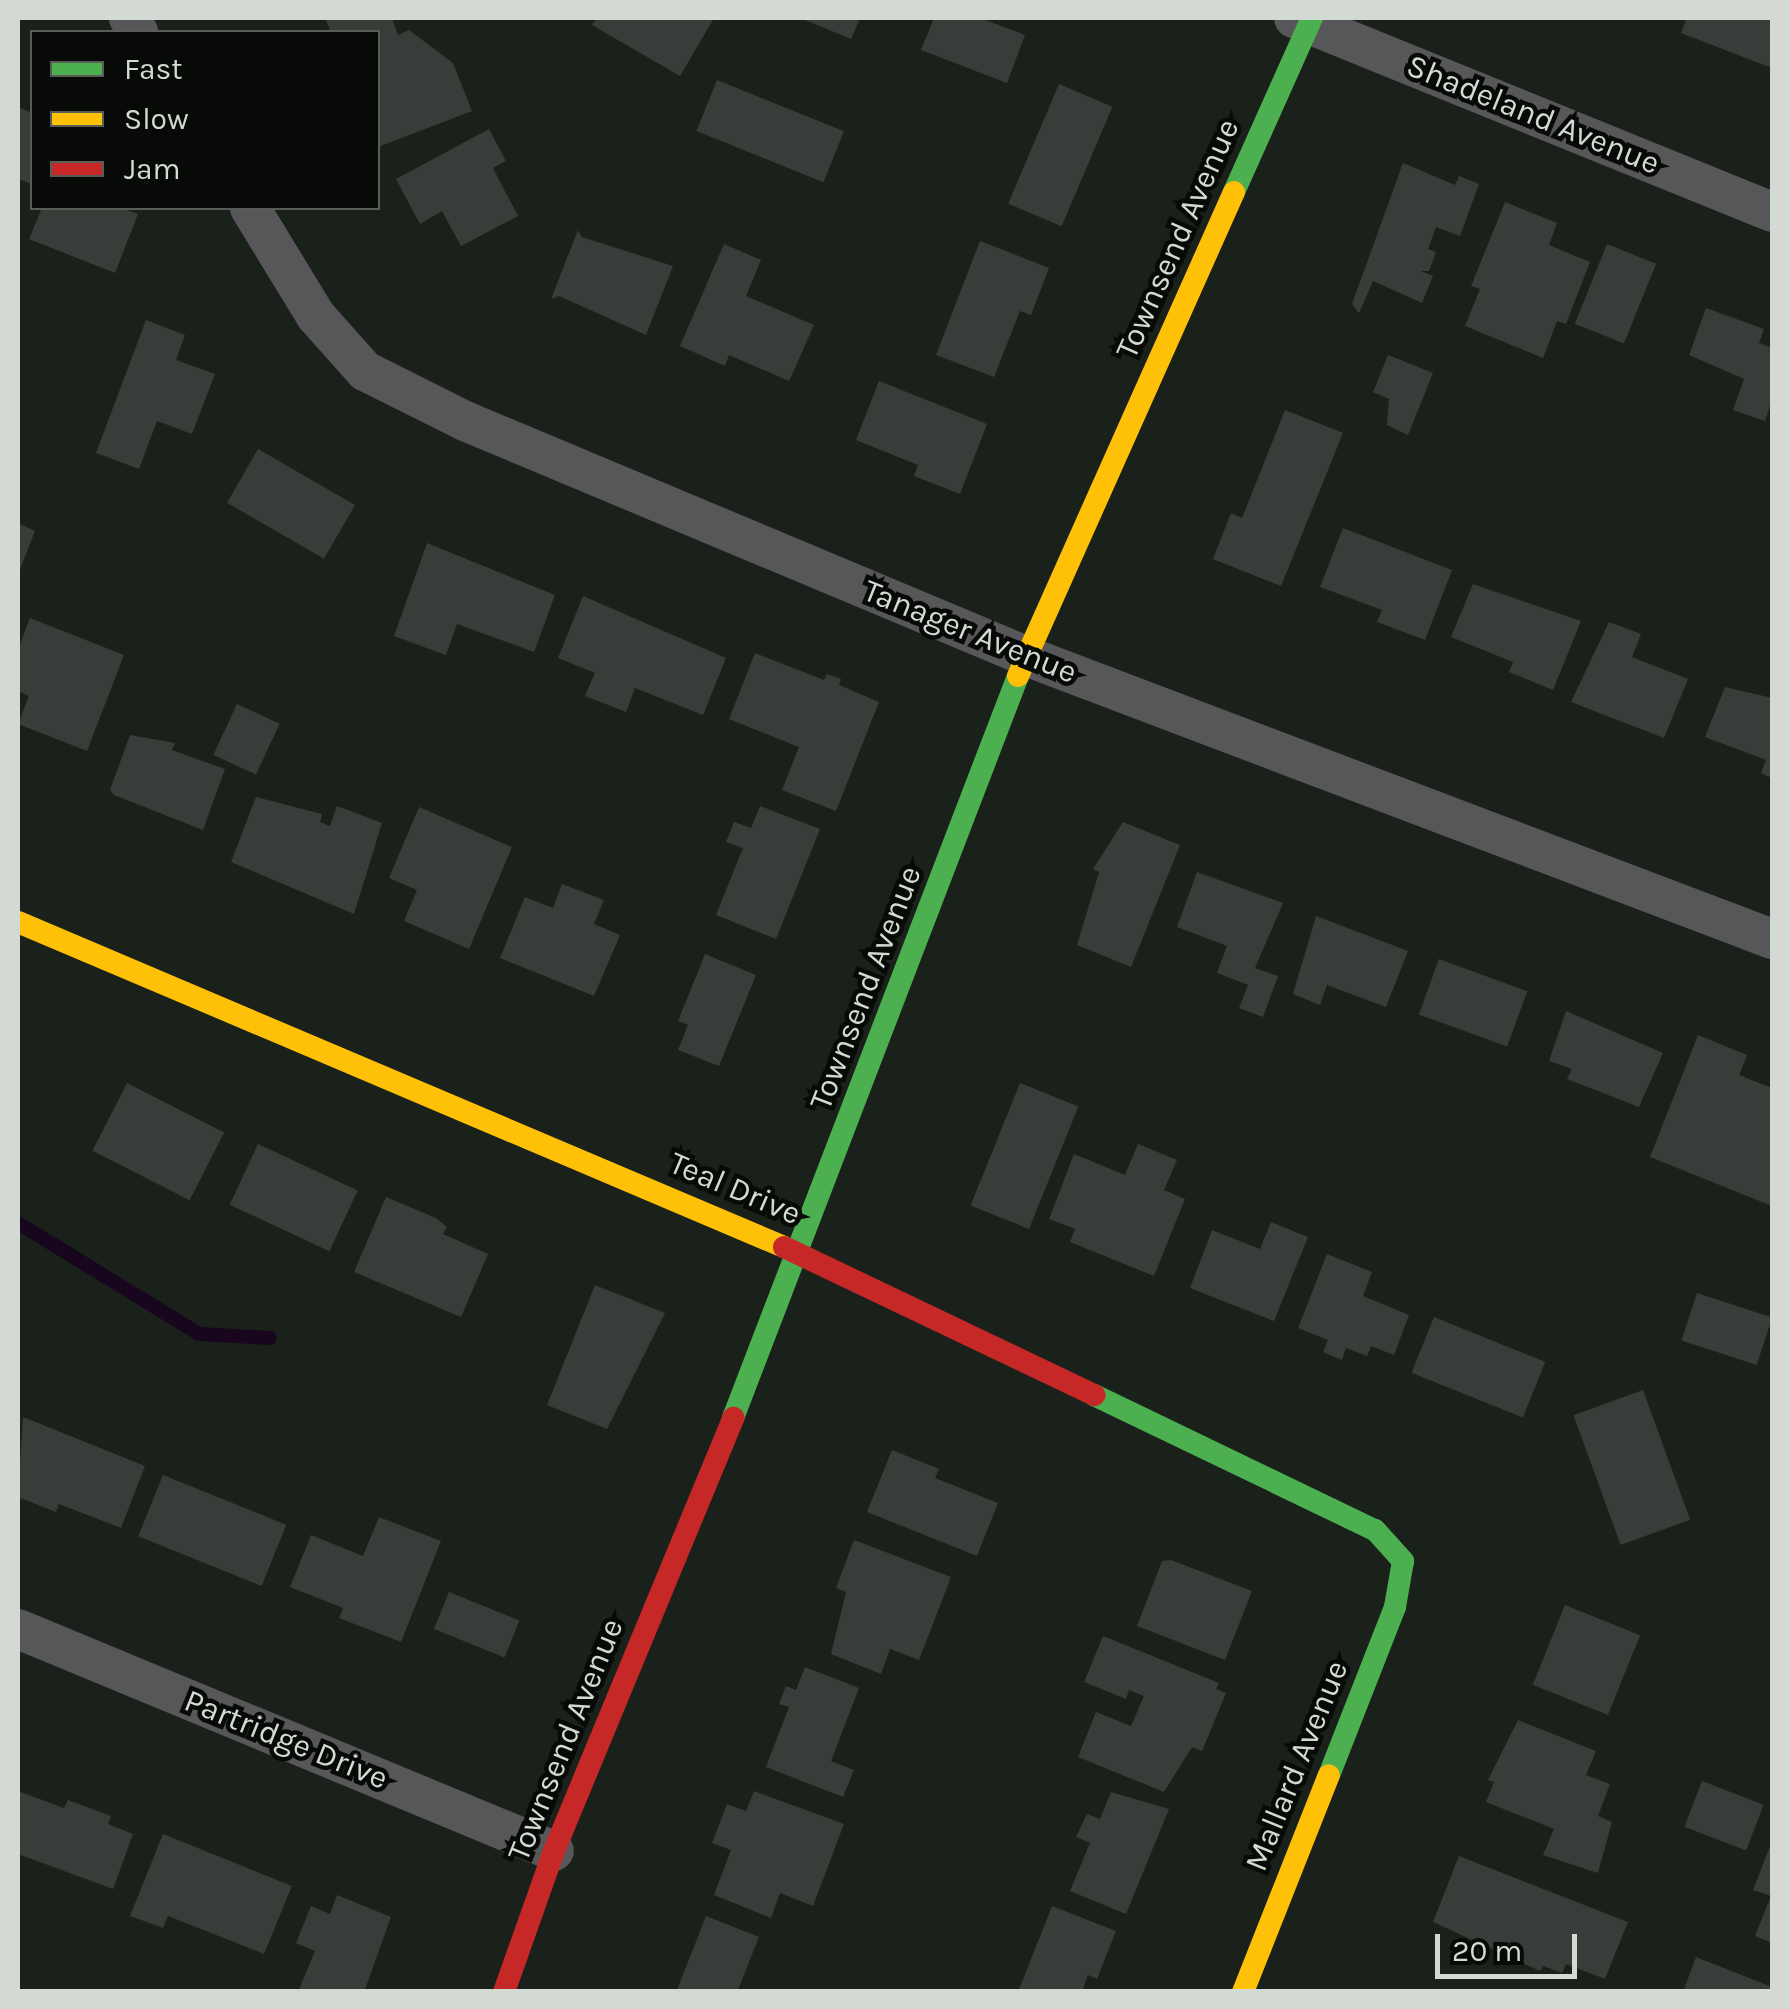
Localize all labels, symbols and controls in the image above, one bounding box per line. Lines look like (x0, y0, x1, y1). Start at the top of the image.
legend (30, 30, 380, 210)
street label: Shadeland Avenue (1401, 47, 1665, 183)
text: Fast (124, 51, 183, 87)
text: Slow (124, 101, 189, 137)
street label: Townsend Avenue (1108, 113, 1248, 365)
text: Jam (124, 151, 181, 187)
street label: Tanager Avenue (858, 572, 1082, 692)
street label: Townsend Avenue (802, 861, 930, 1115)
street label: Teal Drive (664, 1144, 806, 1234)
street label: Townsend Avenue (500, 1613, 632, 1867)
street label: Mallard Avenue (1237, 1655, 1357, 1877)
street label: Partridge Drive (179, 1682, 393, 1798)
scale bar (1440, 1914, 1582, 1976)
text: 20 m (1452, 1933, 1522, 1969)

